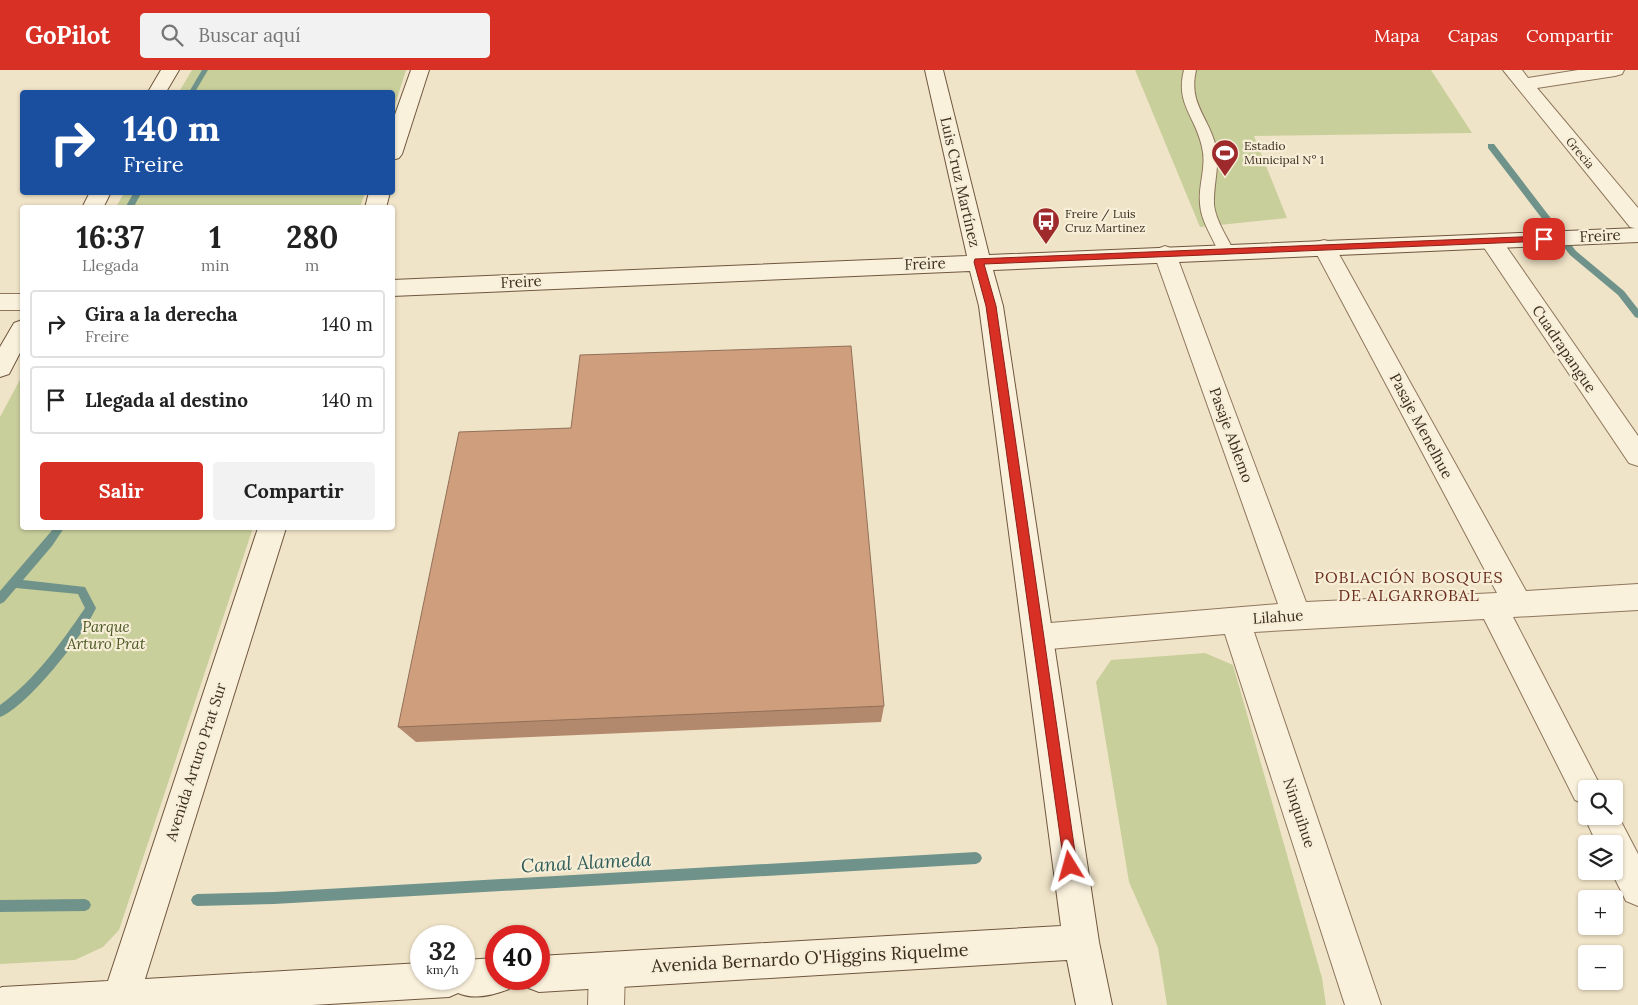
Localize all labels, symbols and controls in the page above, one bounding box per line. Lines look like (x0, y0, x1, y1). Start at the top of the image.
search box (140, 13, 490, 58)
text: GoPilot (25, 20, 110, 51)
icon: search (158, 21, 186, 49)
text: Buscar aquí (198, 23, 300, 47)
text: Mapa (1374, 24, 1420, 47)
text: Capas (1448, 24, 1498, 47)
text: Compartir (1526, 24, 1613, 47)
text: 140 m (123, 106, 220, 151)
icon: right (40, 110, 105, 175)
street label: Luis Cruz Martínez (936, 115, 985, 249)
street label: Grecia (1563, 134, 1598, 172)
sports icon: Estadio Municipal Nº 1 (1210, 138, 1240, 177)
place label: Estadio Municipal Nº 1 (1244, 138, 1324, 167)
text: Freire (123, 150, 184, 178)
bus stop icon: Freire / Luis Cruz Martinez (1031, 206, 1061, 245)
place label: Freire / Luis Cruz Martinez (1065, 206, 1145, 235)
text: 16:37 (77, 218, 144, 256)
text: 1 (209, 218, 221, 256)
text: 280 (286, 218, 338, 256)
pin (1523, 218, 1565, 260)
icon: arrive (1530, 225, 1558, 253)
street label: Freire (1579, 225, 1621, 246)
street label: Freire (904, 253, 946, 274)
text: Llegada (82, 255, 139, 275)
text: min (201, 255, 230, 275)
text: m (305, 255, 319, 275)
street label: Freire (500, 271, 542, 292)
street label: Cuadrapangue (1528, 301, 1601, 396)
text: Gira a la derecha (85, 302, 238, 326)
icon: right (42, 310, 70, 338)
text: 140 m (322, 312, 373, 336)
text: Freire (85, 326, 129, 346)
street label: Pasaje Menelhue (1386, 370, 1457, 482)
street label: Pasaje Ablemo (1205, 385, 1258, 485)
icon: arrive (42, 386, 70, 414)
text: Llegada al destino (85, 388, 248, 412)
text: 140 m (322, 388, 373, 412)
button: Salir (40, 462, 203, 520)
button: Compartir (213, 462, 375, 520)
district label: POBLACIÓN BOSQUES DE ALGARROBAL (1314, 567, 1504, 605)
street label: Lilahue (1252, 605, 1304, 628)
park label: Parque Arturo Prat (66, 617, 146, 653)
street label: Avenida Arturo Prat Sur (161, 680, 230, 844)
street label: Ninquihue (1279, 775, 1320, 850)
map controls (1578, 780, 1623, 990)
button: search (1578, 780, 1623, 825)
button: layers (1578, 835, 1623, 880)
position arrow (1043, 839, 1095, 891)
water label: Canal Alameda (520, 847, 652, 877)
button: + (1578, 890, 1623, 935)
speed limit sign: 40 (485, 925, 550, 990)
text: 32 (429, 935, 456, 967)
street label: Avenida Bernardo O'Higgins Riquelme (650, 938, 969, 977)
button: − (1578, 945, 1623, 990)
text: km/h (426, 962, 459, 977)

